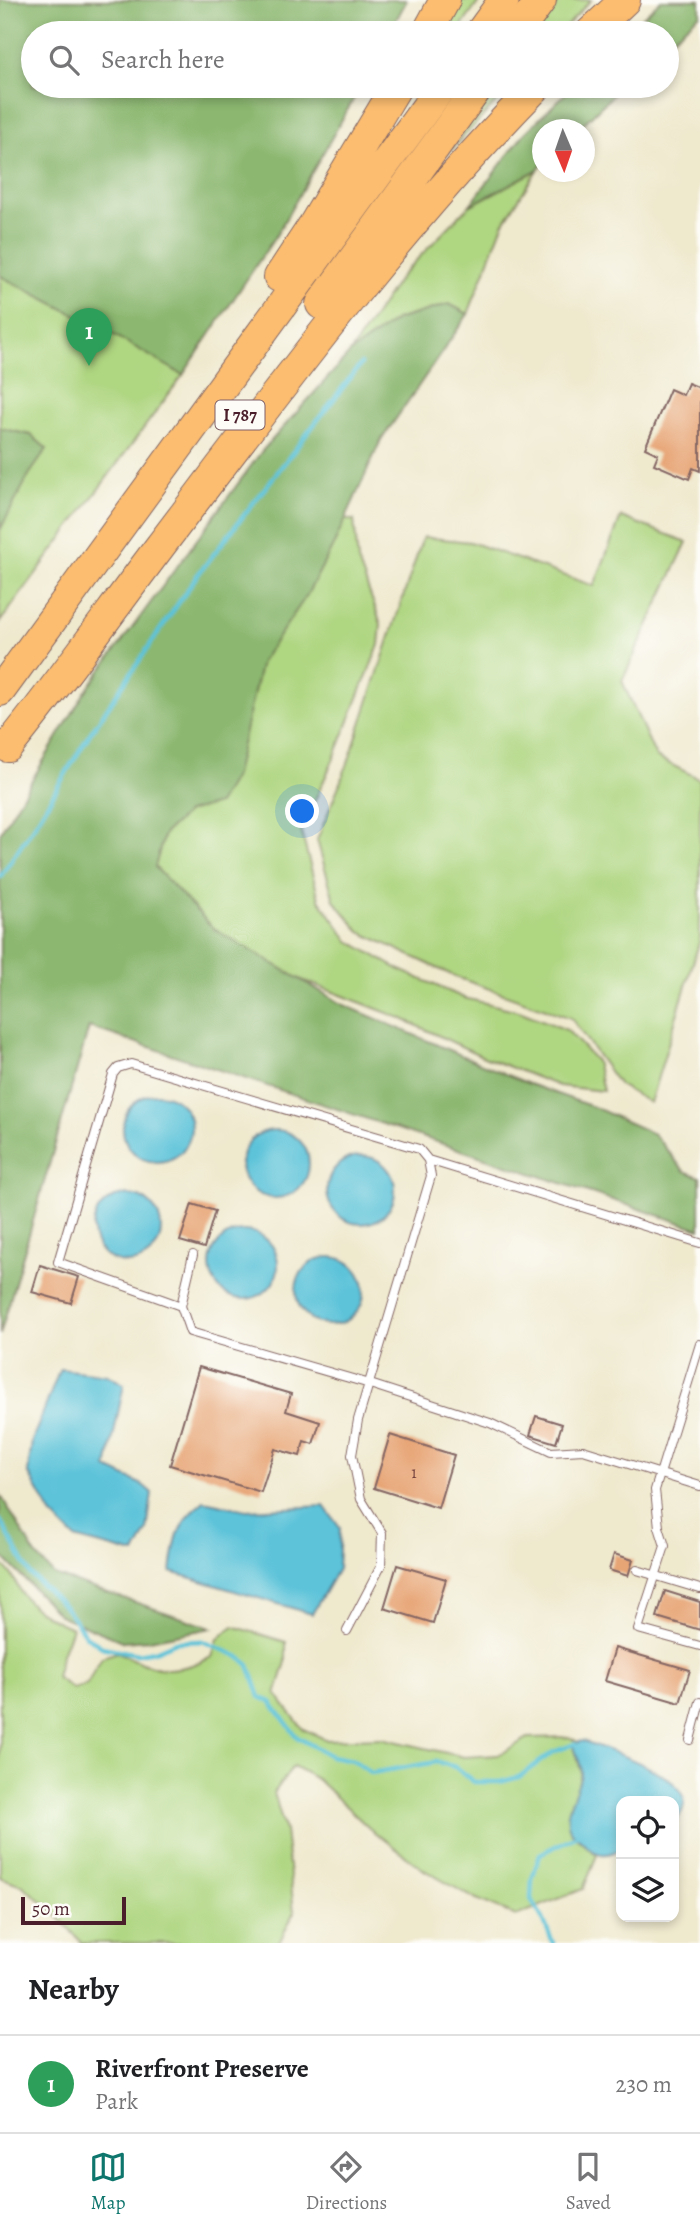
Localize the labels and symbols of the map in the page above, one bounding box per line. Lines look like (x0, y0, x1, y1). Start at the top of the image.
north arrow (532, 119, 595, 182)
pin: 1 (66, 308, 112, 366)
road number: I 787 (216, 400, 264, 430)
your location (285, 794, 319, 828)
house number: 1 (411, 1462, 417, 1484)
scale bar (21, 1894, 126, 1926)

